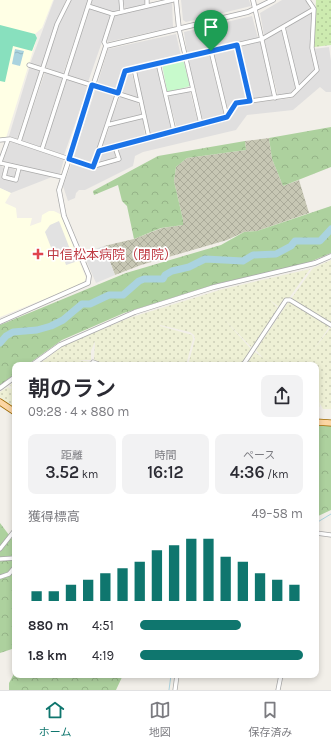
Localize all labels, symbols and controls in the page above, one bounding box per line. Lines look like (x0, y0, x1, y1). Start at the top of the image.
pin (194, 10, 228, 51)
icon: arrive (200, 16, 222, 38)
place label: 中信松本病院（閉院） (47, 247, 177, 262)
marker: 中信松本病院（閉院） (32, 248, 44, 260)
button: share (261, 375, 303, 417)
text: 朝のラン (28, 376, 116, 402)
text: 09:28 · 4 × 880 m (28, 404, 129, 419)
text: 距離 (61, 449, 83, 462)
text: 時間 (154, 449, 176, 462)
text: ペース (243, 449, 275, 462)
text: 3.52 (45, 462, 79, 482)
text: 16:12 (147, 462, 184, 482)
text: 4:36 (230, 462, 265, 482)
text: km (79, 468, 98, 481)
text: /km (265, 468, 289, 481)
text: 49–58 m (251, 506, 303, 521)
text: 獲得標高 (28, 509, 80, 524)
text: 880 m (28, 618, 69, 633)
text: 4:51 (92, 618, 114, 633)
text: 1.8 km (28, 648, 67, 663)
text: 4:19 (92, 648, 114, 663)
tab: ホーム (39, 699, 71, 739)
tab: 地図 (149, 699, 171, 739)
tab: 保存済み (248, 699, 292, 739)

